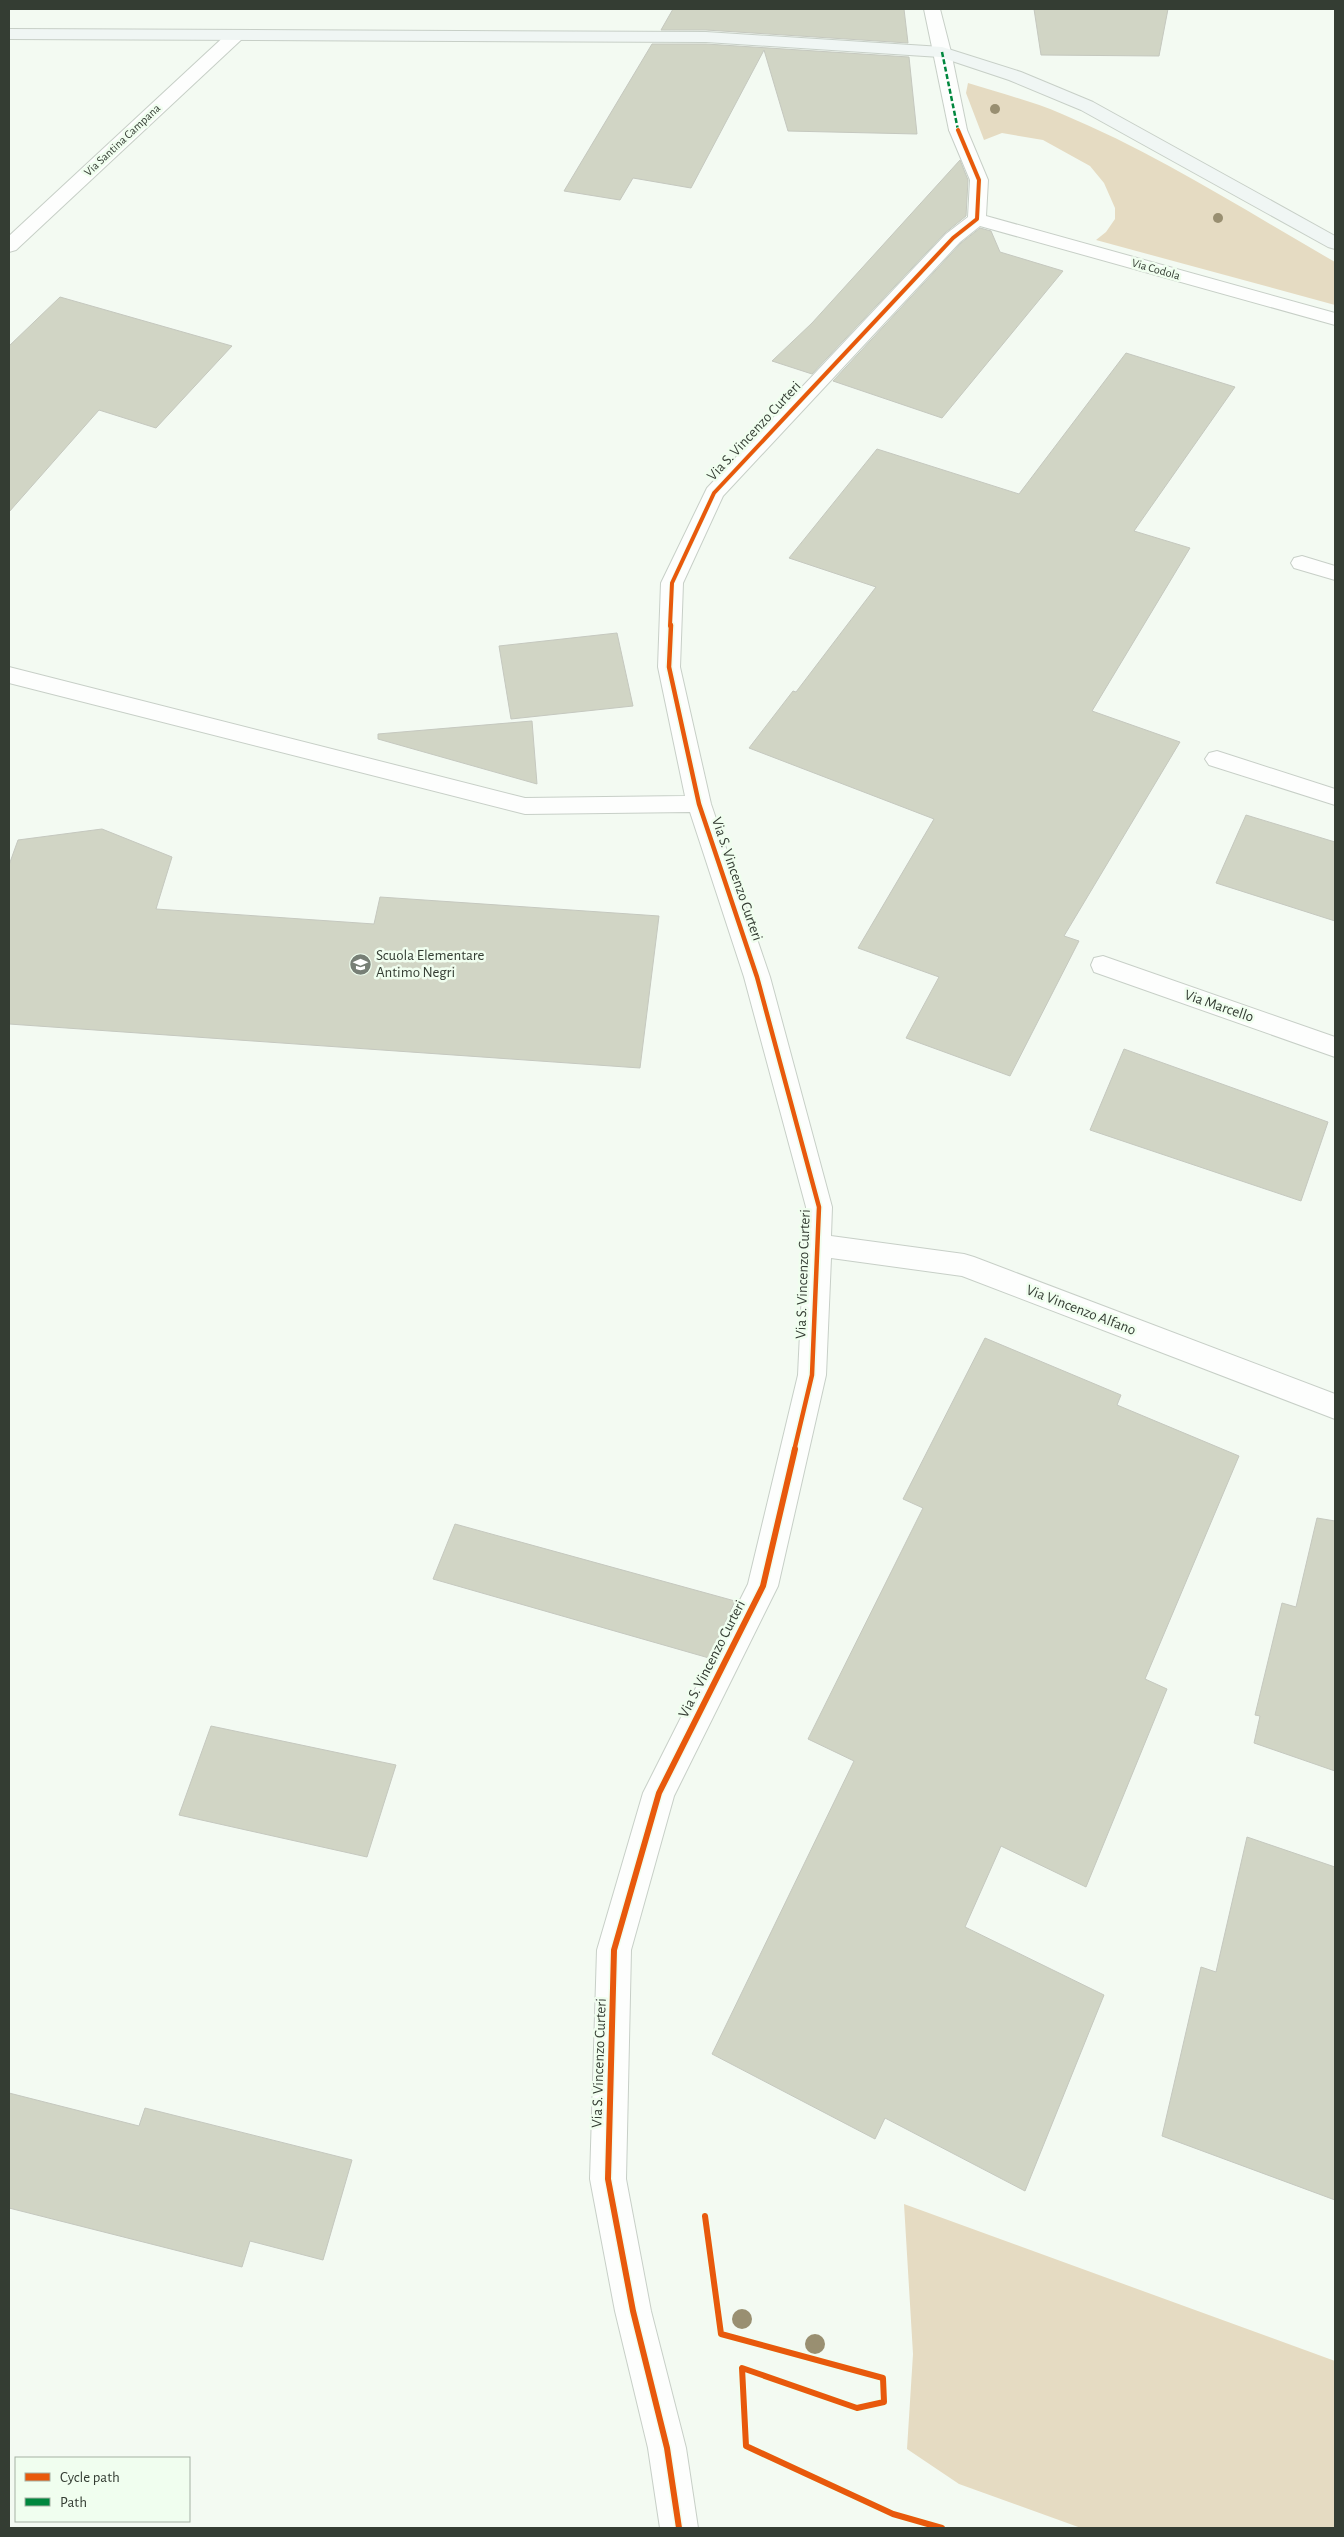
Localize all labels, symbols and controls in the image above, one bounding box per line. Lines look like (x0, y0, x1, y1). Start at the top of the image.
street label: Via Santina Campana (82, 101, 163, 178)
street label: Via Codola (1130, 256, 1182, 282)
street label: Via S. Vincenzo Curteri (704, 379, 804, 483)
street label: Via S. Vincenzo Curteri (709, 815, 765, 943)
place label: Scuola Elementare Antimo Negri (376, 948, 485, 980)
school or university icon: Scuola Elementare Antimo Negri (348, 952, 372, 976)
street label: Via Marcello (1182, 987, 1256, 1025)
street label: Via S. Vincenzo Curteri (793, 1209, 813, 1339)
street label: Via Vincenzo Alfano (1024, 1282, 1138, 1338)
street label: Via S. Vincenzo Curteri (676, 1598, 748, 1720)
street label: Via S. Vincenzo Curteri (589, 1998, 609, 2128)
legend (15, 2457, 190, 2522)
text: Cycle path (60, 2470, 120, 2485)
text: Path (60, 2495, 87, 2510)

